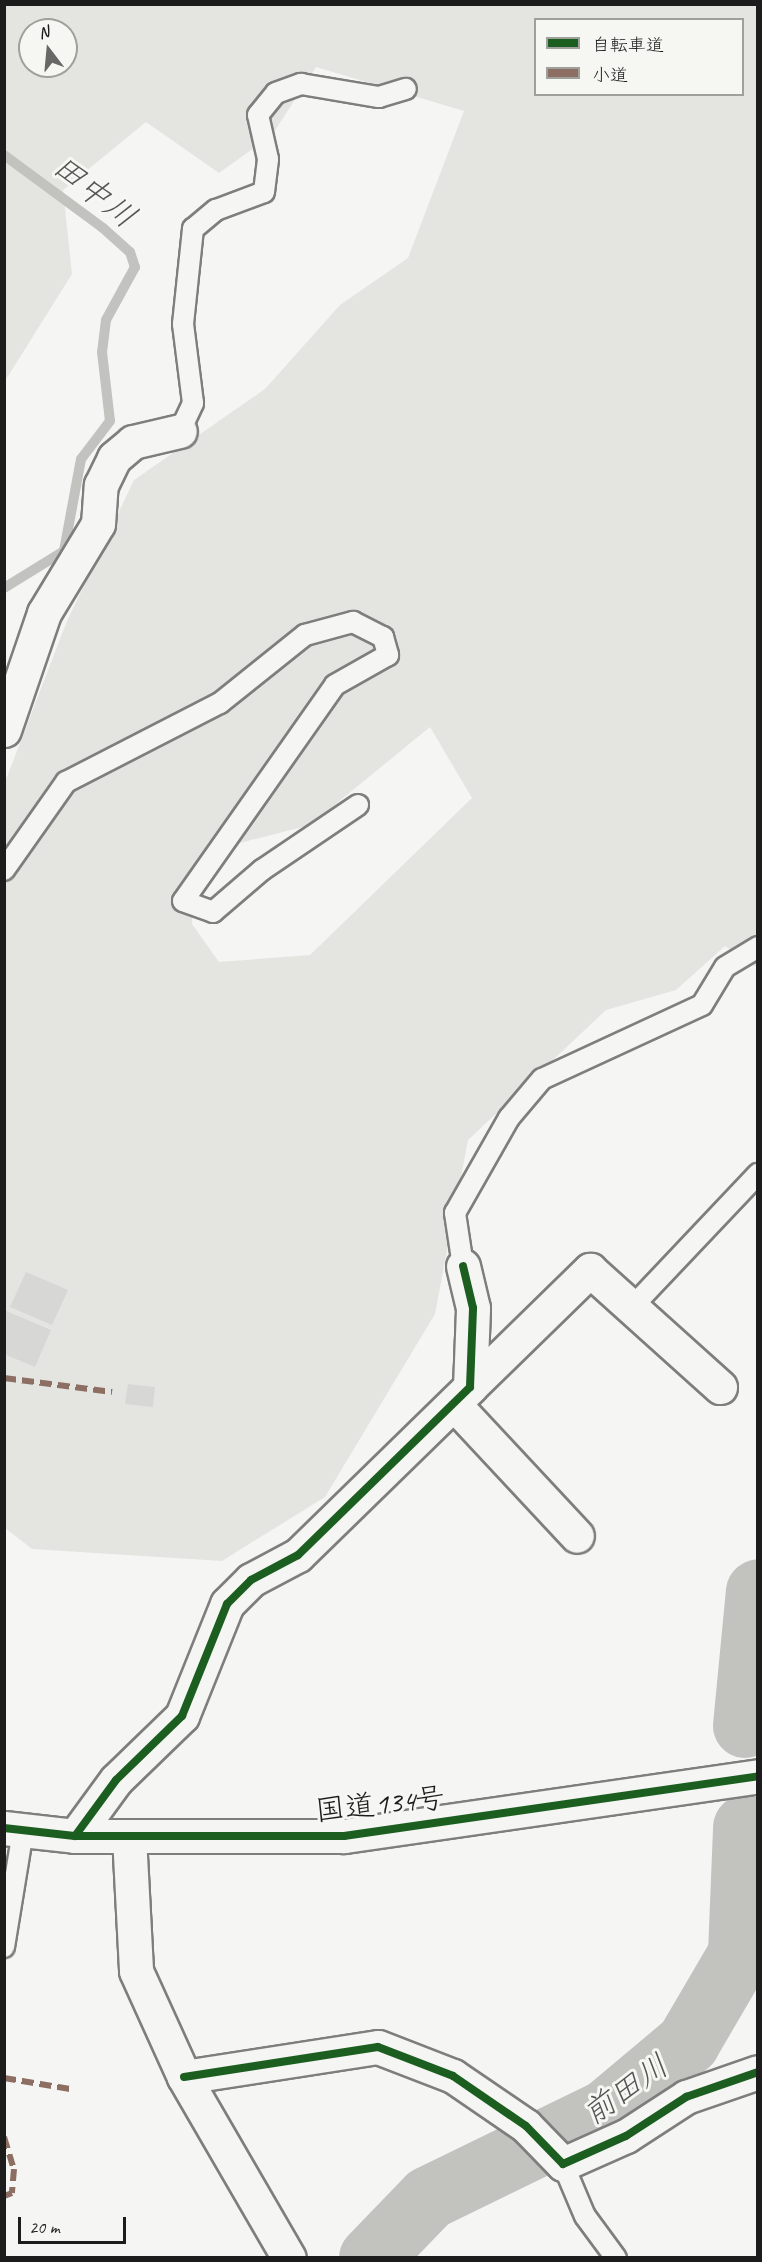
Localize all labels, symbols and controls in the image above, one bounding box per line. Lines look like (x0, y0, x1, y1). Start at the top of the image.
north arrow (18, 18, 78, 78)
legend (534, 18, 744, 96)
text: N (36, 22, 51, 44)
text: 自転車道 (592, 34, 664, 56)
text: 小道 (592, 64, 628, 86)
water label: 田中川 (44, 147, 144, 237)
street label: 国道134号 (313, 1779, 447, 1829)
water label: 前田川 (576, 2047, 676, 2133)
scale bar (21, 2205, 129, 2243)
text: 20 m (29, 2216, 60, 2238)

